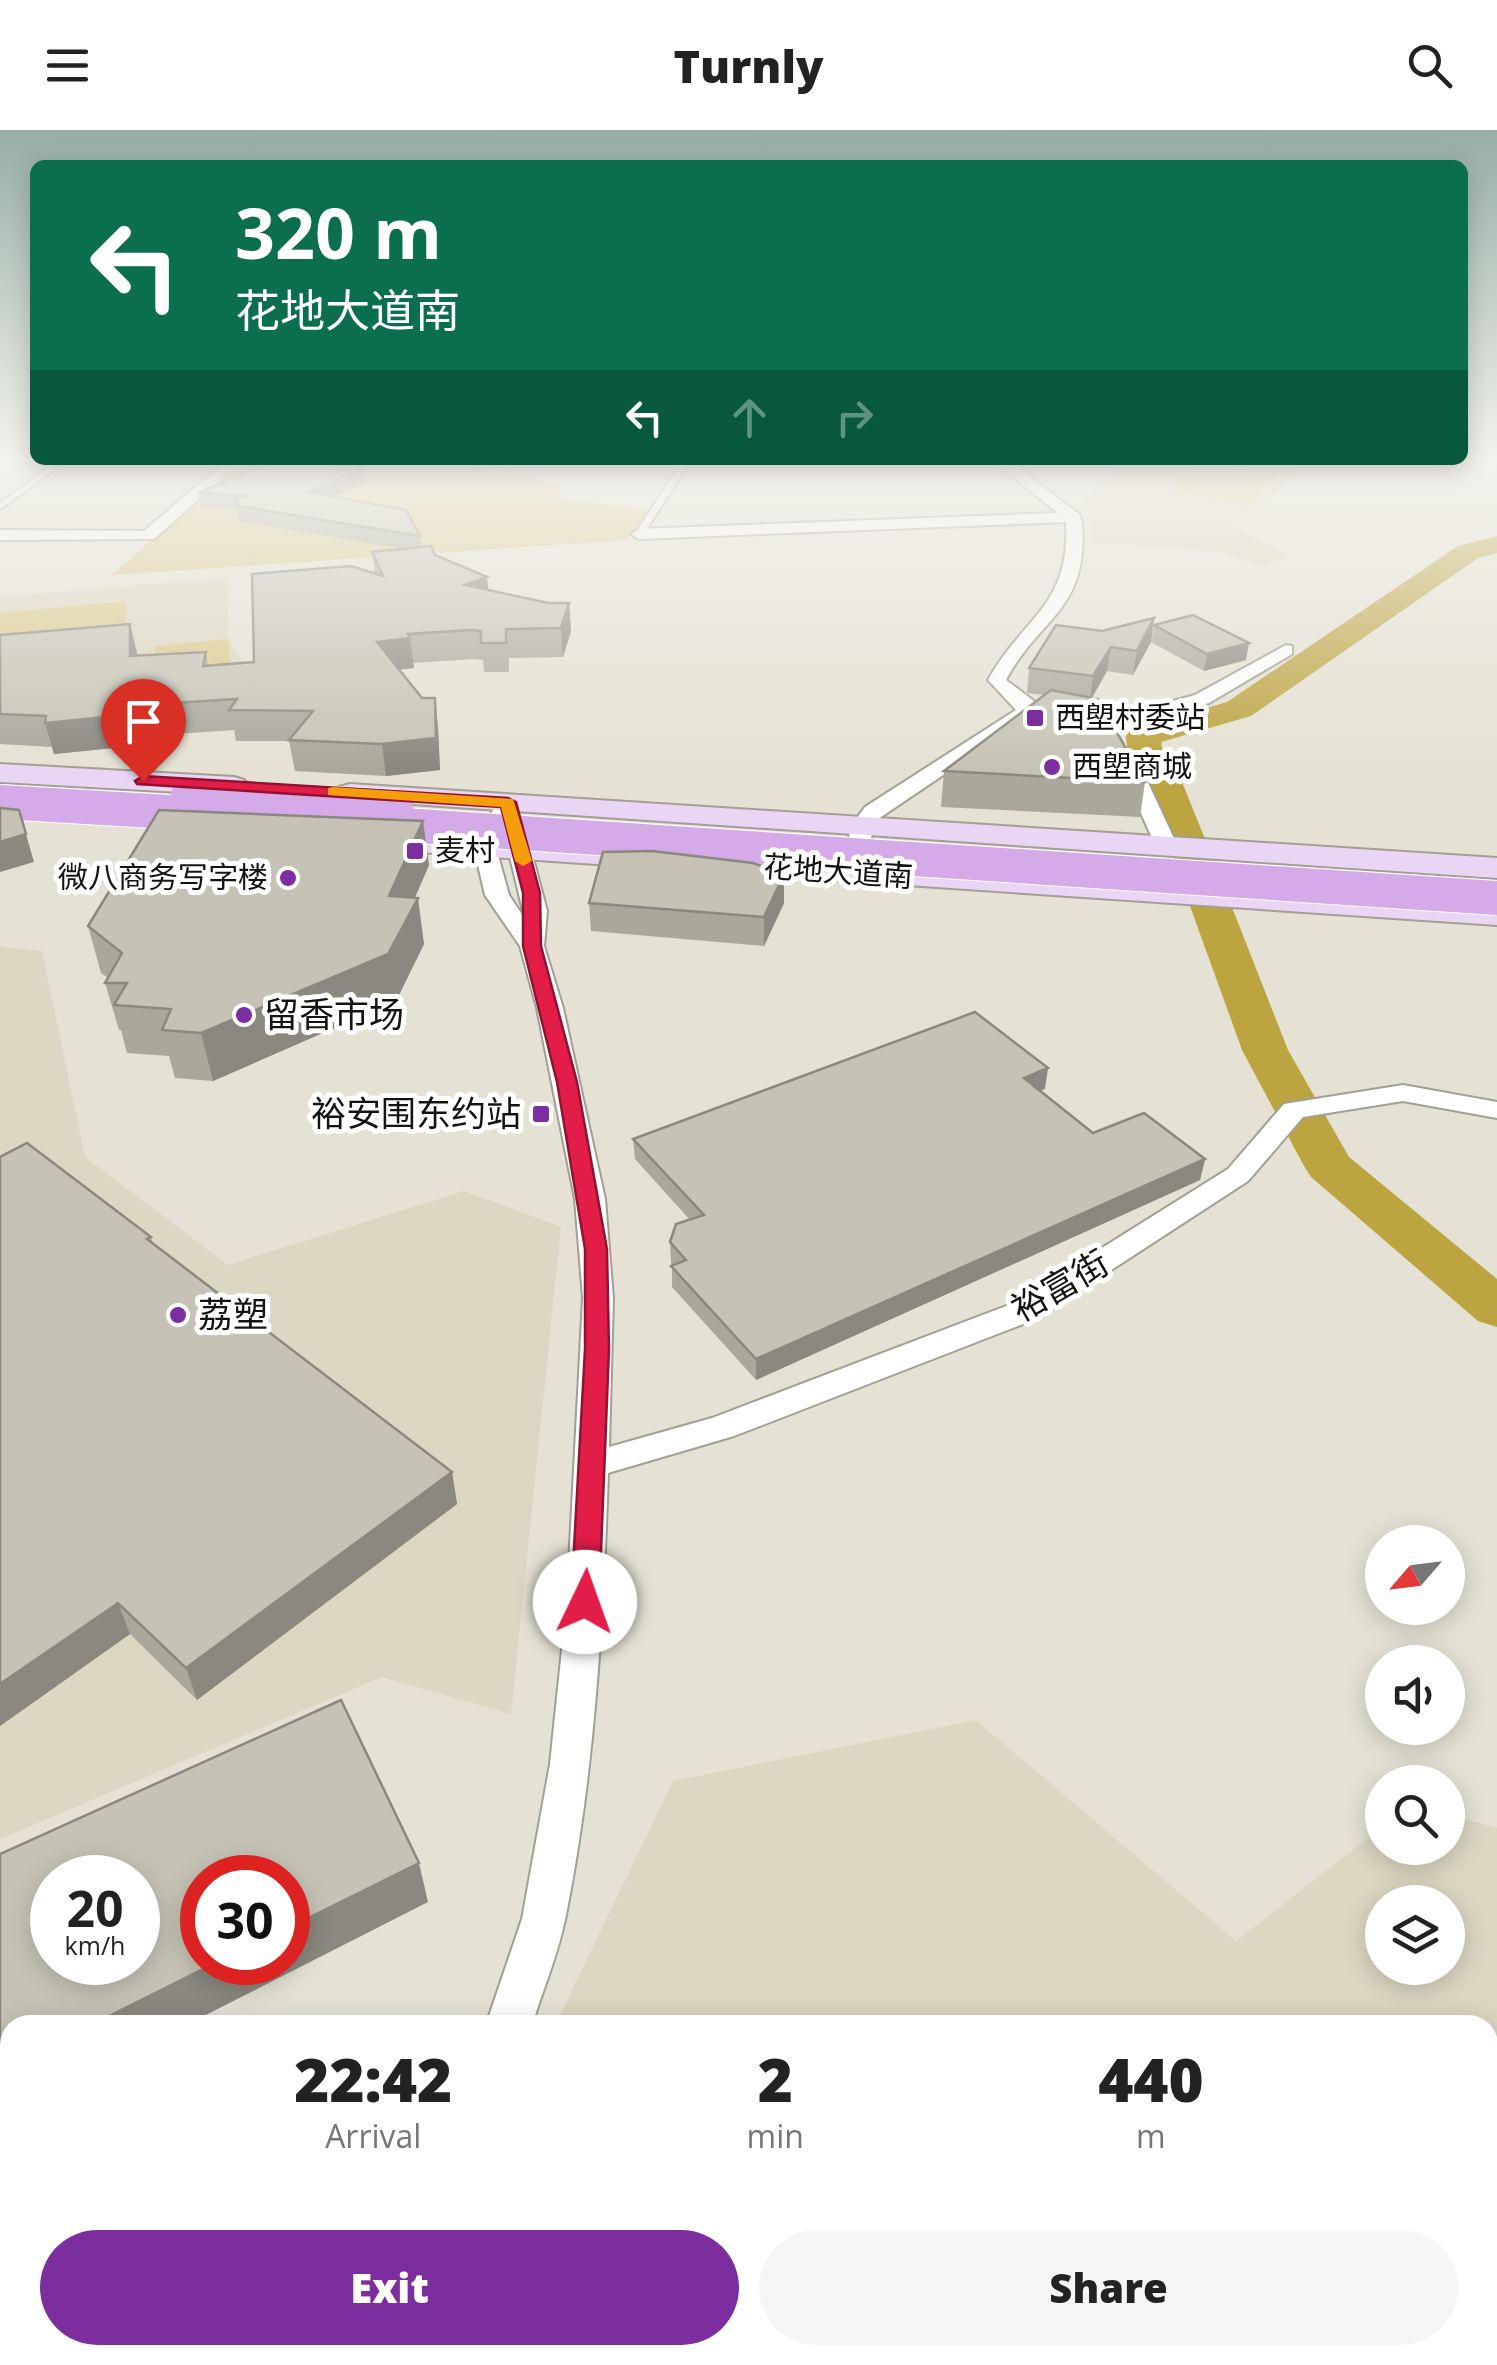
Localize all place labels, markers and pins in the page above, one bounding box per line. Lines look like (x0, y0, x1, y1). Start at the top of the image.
pin (101, 679, 186, 782)
place label: 西塱村委站 (1055, 696, 1205, 737)
marker: 西塱村委站 (1024, 707, 1046, 729)
place label: 西塱商城 (1072, 745, 1192, 786)
marker: 西塱商城 (1041, 756, 1063, 778)
place label: 麦村 (435, 829, 495, 870)
marker: 麦村 (404, 840, 426, 862)
place label: 微八商务写字楼 (58, 856, 268, 897)
marker: 微八商务写字楼 (277, 867, 299, 889)
place label: 留香市场 (264, 990, 404, 1037)
marker: 留香市场 (233, 1004, 255, 1026)
place label: 裕安围东约站 (311, 1089, 521, 1136)
marker: 裕安围东约站 (530, 1103, 552, 1125)
place label: 荔塑 (198, 1290, 268, 1337)
marker: 荔塑 (167, 1304, 189, 1326)

